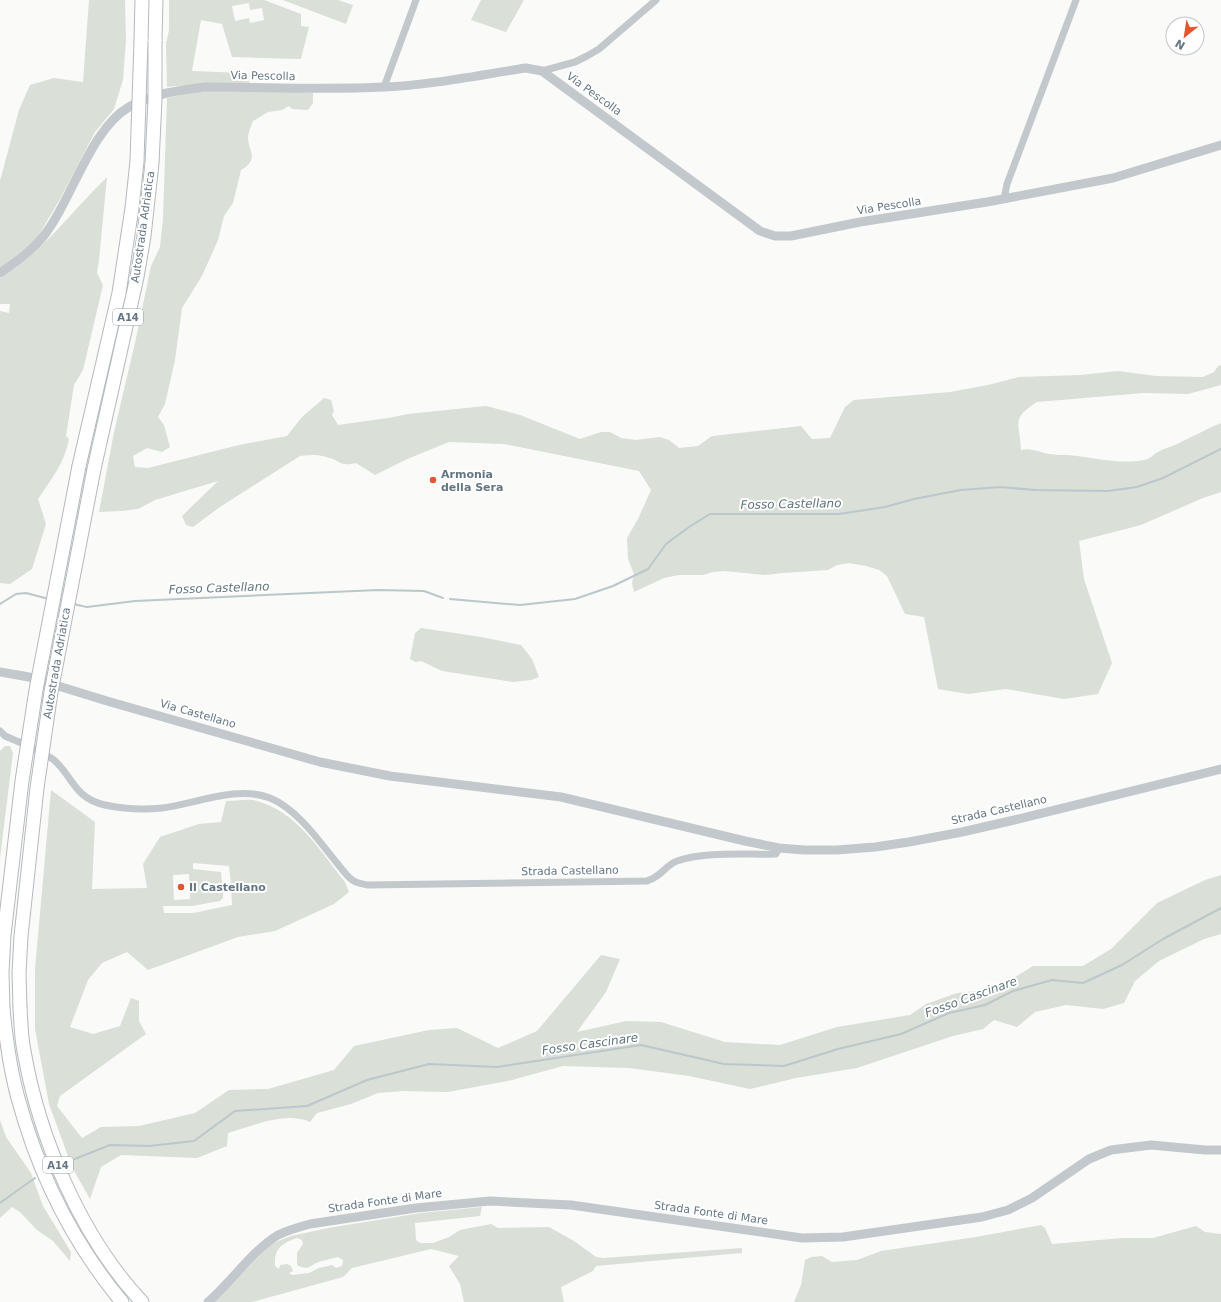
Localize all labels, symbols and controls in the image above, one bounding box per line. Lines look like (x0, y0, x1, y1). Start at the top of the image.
north arrow (1165, 16, 1205, 56)
text: N (1173, 36, 1187, 52)
street label: Via Pescolla (230, 69, 296, 83)
street label: Via Pescolla (564, 70, 624, 118)
street label: Autostrada Adriatica (129, 170, 157, 284)
street label: Via Pescolla (856, 194, 922, 218)
road number: A14 (113, 309, 143, 325)
place label: Armonia della Sera (441, 468, 503, 494)
marker: Armonia della Sera (428, 475, 438, 485)
water label: Fosso Castellano (740, 496, 842, 512)
water label: Fosso Castellano (168, 579, 270, 597)
street label: Autostrada Adriatica (41, 606, 73, 720)
street label: Via Castellano (159, 697, 238, 731)
street label: Strada Castellano (950, 793, 1048, 827)
street label: Strada Castellano (521, 864, 619, 878)
place label: Il Castellano (189, 881, 266, 894)
marker: Il Castellano (176, 882, 186, 892)
water label: Fosso Cascinare (923, 974, 1019, 1020)
water label: Fosso Cascinare (541, 1030, 639, 1058)
road number: A14 (43, 1157, 73, 1173)
street label: Strada Fonte di Mare (327, 1187, 443, 1215)
street label: Strada Fonte di Mare (653, 1199, 769, 1227)

